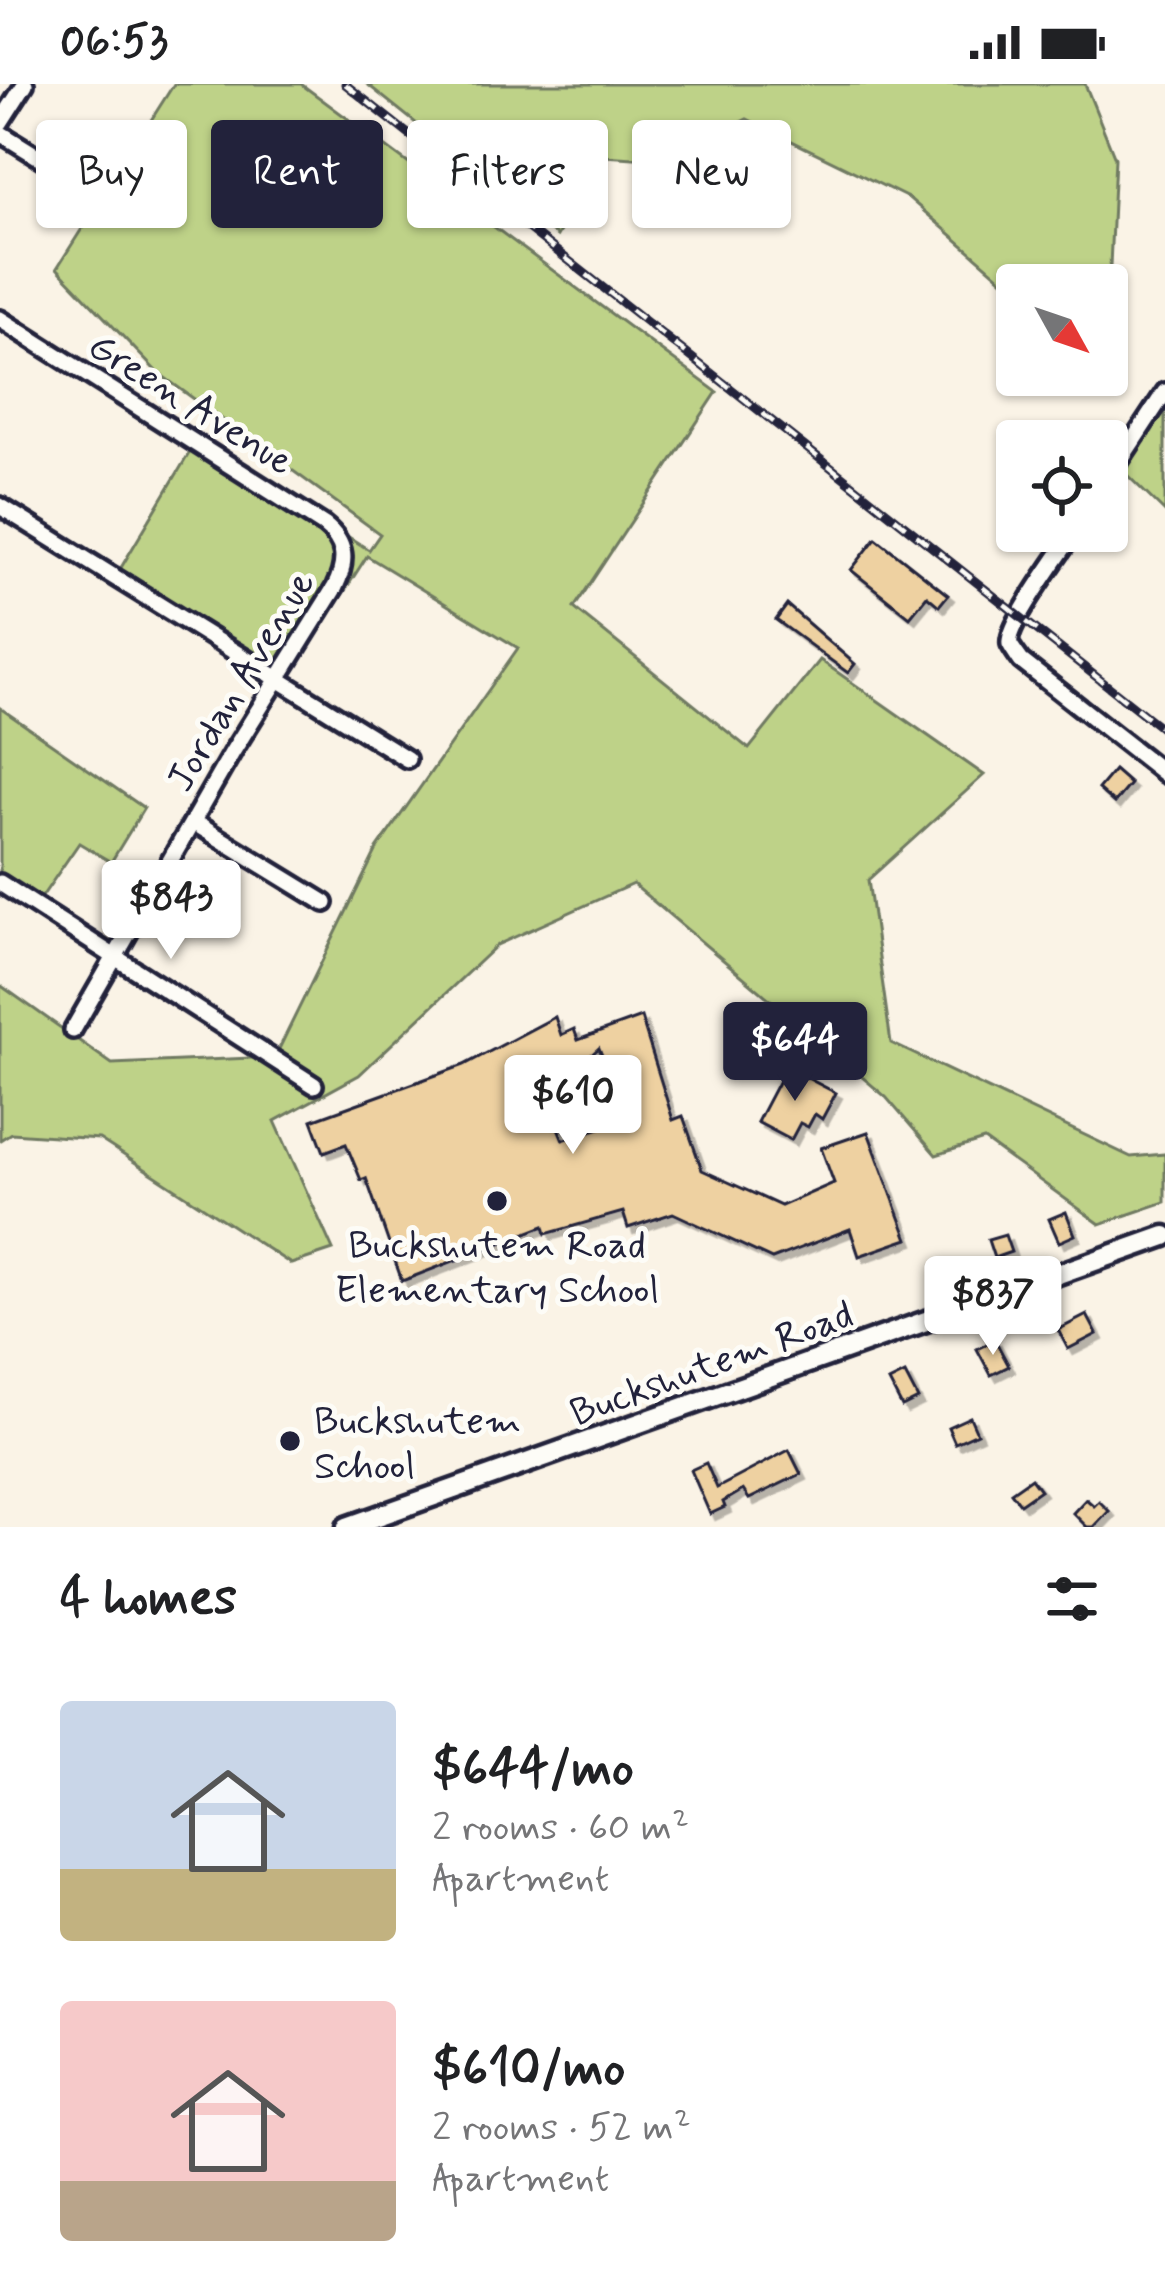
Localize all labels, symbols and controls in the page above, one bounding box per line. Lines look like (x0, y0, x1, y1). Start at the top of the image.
text: 06:53 (60, 13, 168, 72)
chip: Buy (36, 120, 187, 228)
chip: Rent (211, 120, 383, 228)
chip: Filters (407, 120, 608, 228)
chip: New (632, 120, 791, 228)
north arrow (996, 264, 1128, 396)
map controls (996, 264, 1128, 552)
street label: Green Avenue (78, 322, 302, 488)
button: locate (996, 420, 1128, 552)
street label: Jordan Avenue (156, 562, 328, 802)
pin: $843 (100, 860, 242, 962)
text: $843 (129, 873, 213, 924)
pin: $644 (724, 1002, 866, 1104)
text: $644 (750, 1015, 840, 1066)
pin: $610 (502, 1055, 644, 1157)
text: $610 (531, 1068, 615, 1119)
marker: Buckshutem Road Elementary School (484, 1188, 510, 1214)
place label: Buckshutem Road Elementary School (335, 1221, 659, 1317)
pin: $837 (922, 1256, 1064, 1358)
text: $837 (951, 1269, 1035, 1320)
street label: Buckshutem Road (564, 1290, 861, 1440)
place label: Buckshutem School (314, 1397, 521, 1493)
marker: Buckshutem School (277, 1428, 303, 1454)
text: 4 homes (60, 1566, 237, 1632)
icon: filters (1039, 1566, 1105, 1632)
text: $644/mo (432, 1737, 634, 1803)
icon: home (156, 1749, 300, 1893)
text: 2 rooms · 60 m² (432, 1803, 689, 1854)
text: Apartment (432, 1854, 609, 1905)
text: $610/mo (432, 2037, 625, 2103)
icon: home (156, 2049, 300, 2193)
text: 2 rooms · 52 m² (432, 2103, 691, 2154)
text: Apartment (432, 2154, 609, 2205)

